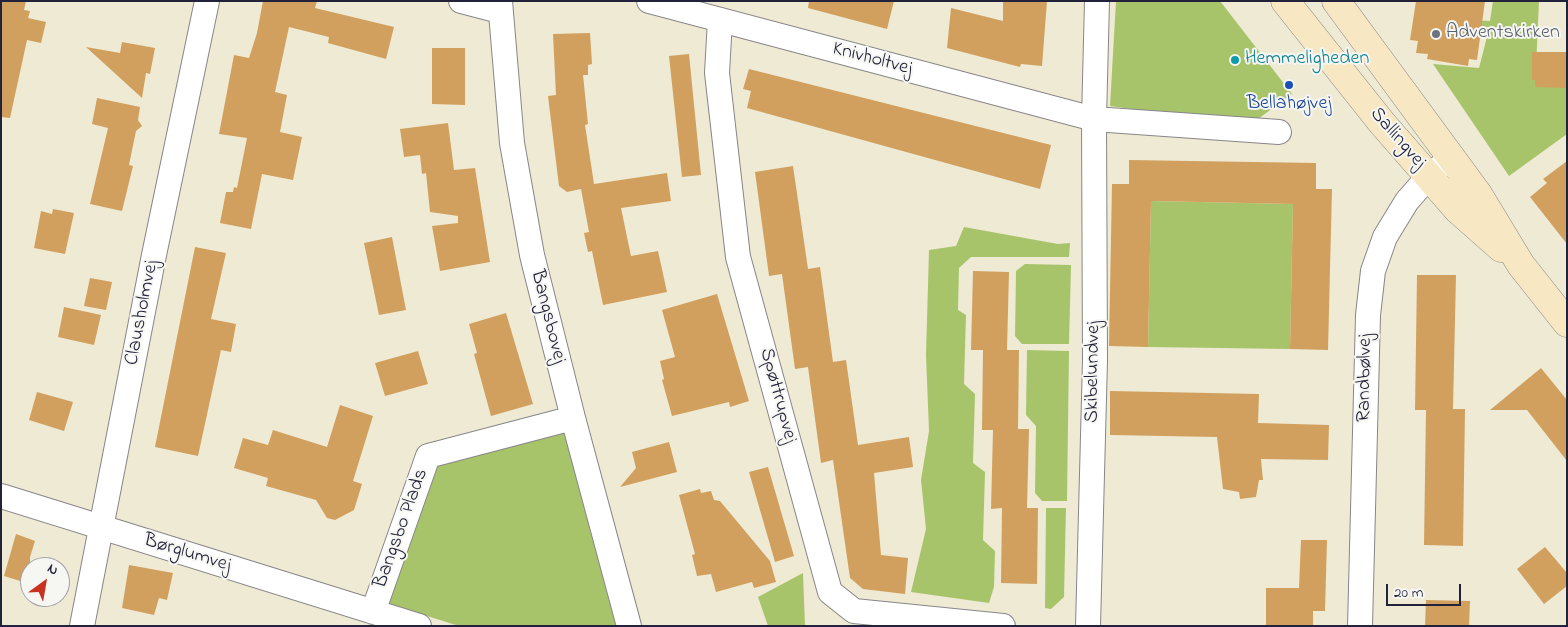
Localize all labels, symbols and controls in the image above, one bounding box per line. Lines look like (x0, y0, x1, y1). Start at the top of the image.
place label: Adventskirken (1446, 22, 1560, 46)
marker: Adventskirken (1430, 28, 1442, 40)
street label: Knivholtvej (830, 38, 914, 82)
place label: Hemmeligheden (1245, 48, 1369, 72)
marker: Hemmeligheden (1229, 54, 1241, 66)
marker: Bellahøjvej (1283, 79, 1295, 91)
place label: Bellahøjvej (1247, 93, 1331, 117)
street label: Sallingvej (1364, 103, 1430, 175)
street label: Clausholmvej (121, 259, 165, 367)
street label: Bangsbovej (524, 268, 570, 366)
street label: Skibelundvej (1081, 321, 1107, 423)
street label: Randbølvej (1353, 334, 1379, 422)
street label: Spøttrupvej (753, 346, 801, 446)
street label: Bangsbo Plads (369, 466, 435, 592)
street label: Børglumvej (141, 529, 233, 579)
north arrow (20, 557, 70, 607)
text: N (43, 558, 62, 581)
scale bar (1388, 574, 1463, 606)
text: 20 m (1394, 582, 1423, 604)

